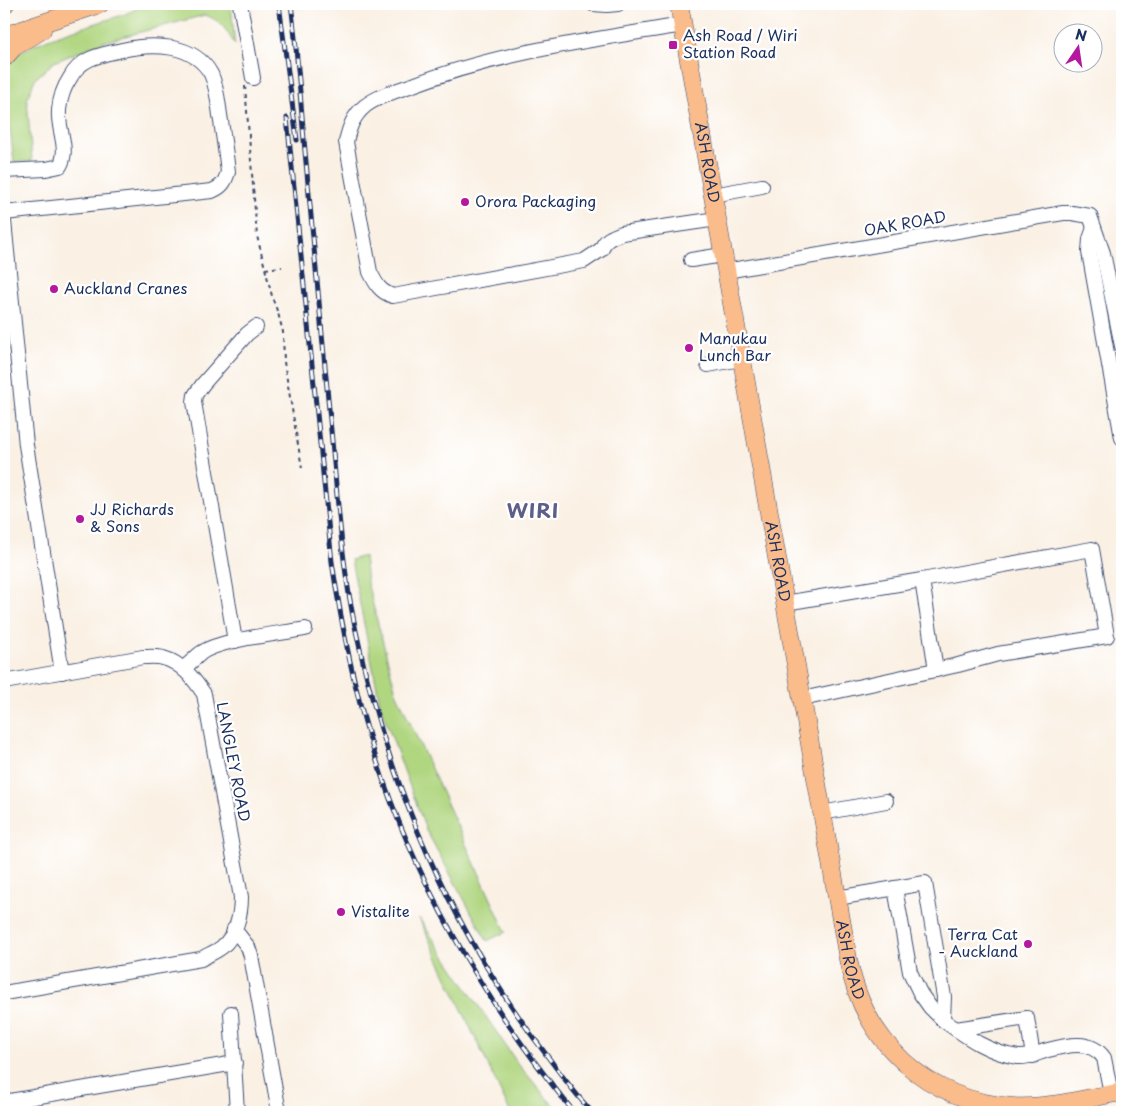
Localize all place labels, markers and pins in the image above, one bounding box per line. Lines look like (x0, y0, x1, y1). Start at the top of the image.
place label: Ash Road / Wiri Station Road (683, 23, 798, 63)
marker: Ash Road / Wiri Station Road (667, 39, 679, 51)
place label: Orora Packaging (475, 189, 596, 212)
marker: Orora Packaging (459, 196, 471, 208)
place label: Auckland Cranes (64, 276, 188, 299)
marker: Auckland Cranes (48, 283, 60, 295)
place label: Manukau Lunch Bar (699, 326, 771, 366)
marker: Manukau Lunch Bar (683, 342, 695, 354)
place label: JJ Richards & Sons (90, 497, 174, 537)
marker: JJ Richards & Sons (74, 513, 86, 525)
place label: Vistalite (351, 899, 410, 922)
marker: Vistalite (335, 906, 347, 918)
place label: Terra Cat - Auckland (938, 922, 1018, 962)
marker: Terra Cat - Auckland (1022, 938, 1034, 950)

